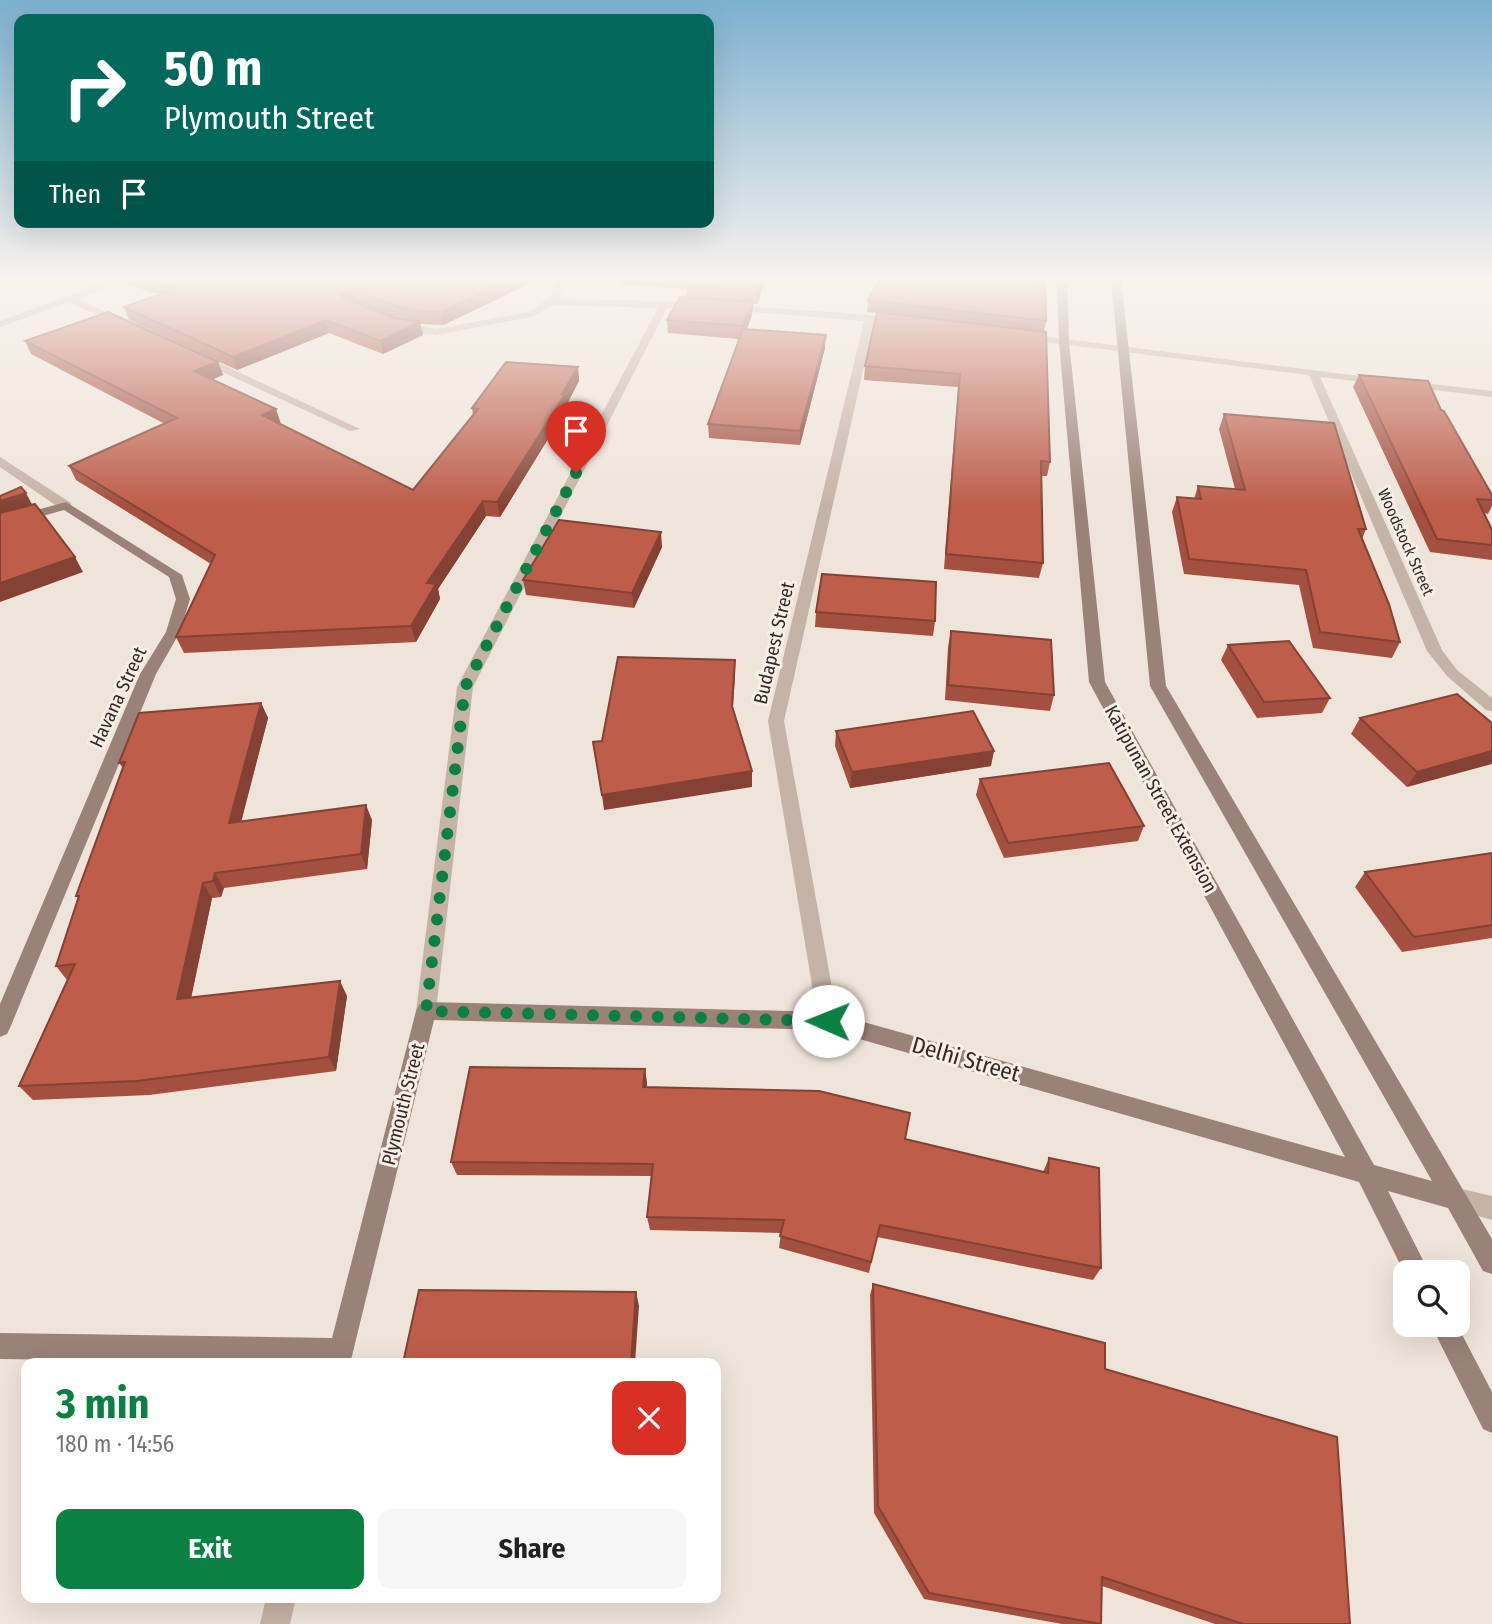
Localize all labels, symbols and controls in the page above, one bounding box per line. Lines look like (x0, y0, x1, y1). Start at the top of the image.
text: 50 m (164, 39, 262, 98)
icon: right (49, 42, 140, 133)
text: Plymouth Street (164, 99, 375, 137)
icon: arrive (115, 175, 153, 213)
text: Then (49, 179, 101, 210)
pin (546, 401, 606, 473)
icon: arrive (557, 412, 595, 450)
street label: Woodstock Street (1374, 486, 1438, 599)
street label: Budapest Street (749, 579, 799, 706)
street label: Havana Street (85, 642, 152, 751)
street label: Katipunan Street Extension (1100, 701, 1222, 897)
position arrow (791, 984, 865, 1058)
street label: Delhi Street (909, 1030, 1024, 1088)
street label: Plymouth Street (377, 1040, 429, 1167)
map controls (1393, 1260, 1470, 1337)
button: search (1393, 1260, 1470, 1337)
text: 3 min (56, 1379, 150, 1429)
button: close (612, 1381, 686, 1455)
text: 180 m · 14:56 (56, 1430, 174, 1458)
button: Exit (56, 1509, 364, 1589)
button: Share (378, 1509, 686, 1589)

